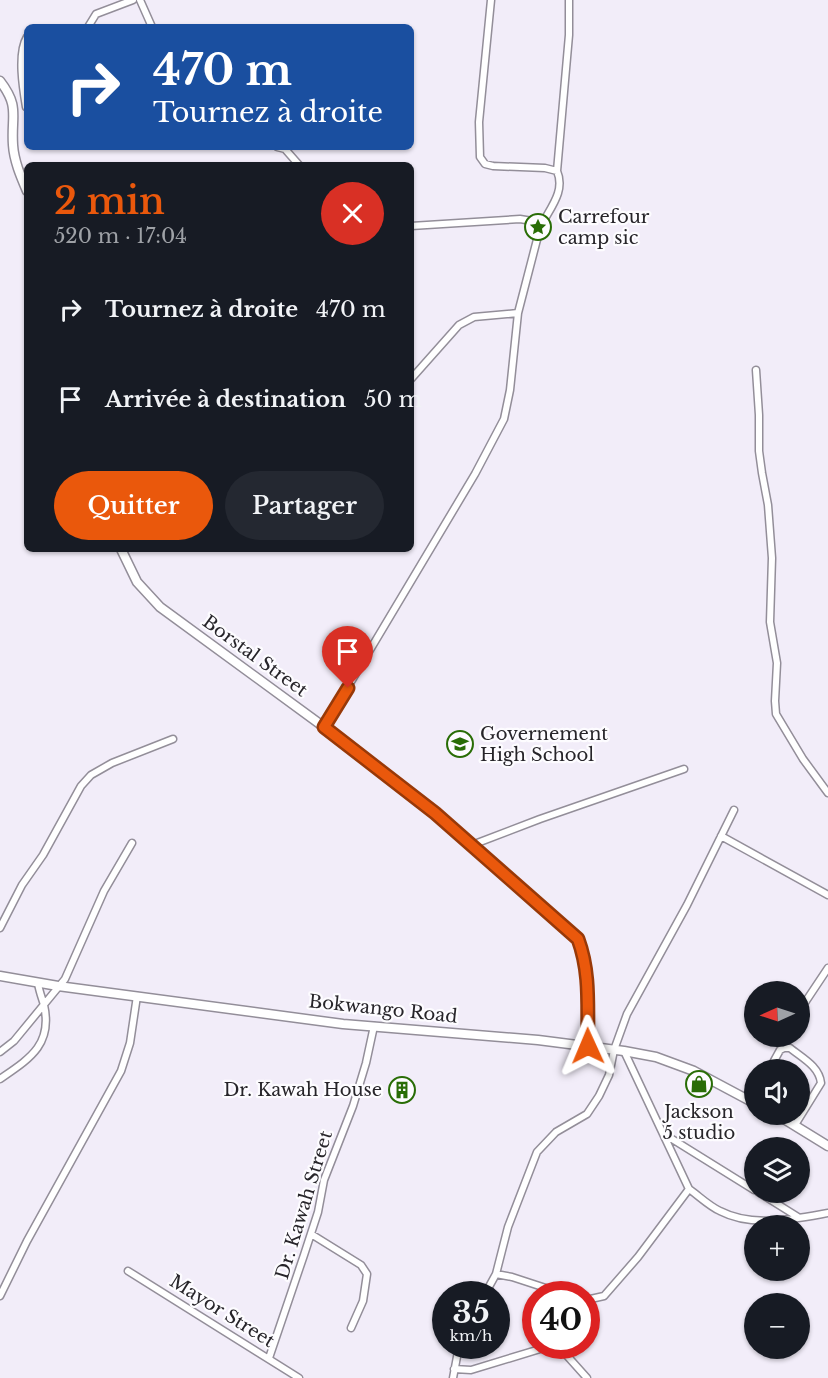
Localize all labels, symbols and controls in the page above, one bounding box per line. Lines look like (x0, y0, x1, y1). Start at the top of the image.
text: 470 m (153, 44, 292, 96)
icon: right (54, 48, 132, 126)
text: Tournez à droite (153, 96, 383, 129)
text: 2 min (54, 179, 165, 224)
button: close (321, 182, 384, 245)
place label: Carrefour camp sic (558, 206, 650, 249)
place icon: Carrefour camp sic (523, 212, 553, 242)
text: 520 m · 17:04 (54, 224, 187, 248)
icon: right (54, 293, 87, 326)
text: Tournez à droite (105, 296, 298, 323)
text: 470 m (316, 296, 386, 323)
icon: arrive (54, 383, 87, 416)
text: Arrivée à destination (105, 386, 346, 413)
text: 50 m (364, 386, 422, 413)
button: Quitter (54, 471, 213, 540)
button: Partager (225, 471, 384, 540)
street label: Borstal Street (198, 611, 312, 702)
pin (322, 626, 373, 688)
icon: arrive (331, 635, 364, 668)
place label: Governement High School (480, 723, 608, 766)
school or university icon: Governement High School (445, 729, 475, 759)
north arrow (744, 981, 810, 1047)
map controls (744, 981, 810, 1359)
street label: Bokwango Road (307, 990, 459, 1028)
position arrow (556, 1014, 620, 1078)
button: sound (744, 1059, 810, 1125)
shop icon: Jackson 5 studio (684, 1069, 714, 1099)
building icon: Dr. Kawah House (387, 1075, 417, 1105)
place label: Dr. Kawah House (223, 1079, 382, 1101)
place label: Jackson 5 studio (662, 1101, 735, 1144)
street label: Dr. Kawah Street (271, 1128, 337, 1282)
button: layers (744, 1137, 810, 1203)
button: + (744, 1215, 810, 1281)
street label: Mayor Street (165, 1270, 279, 1352)
speed limit sign: 40 (522, 1281, 600, 1359)
button: − (744, 1293, 810, 1359)
text: 35 (453, 1294, 489, 1331)
text: km/h (450, 1326, 492, 1345)

